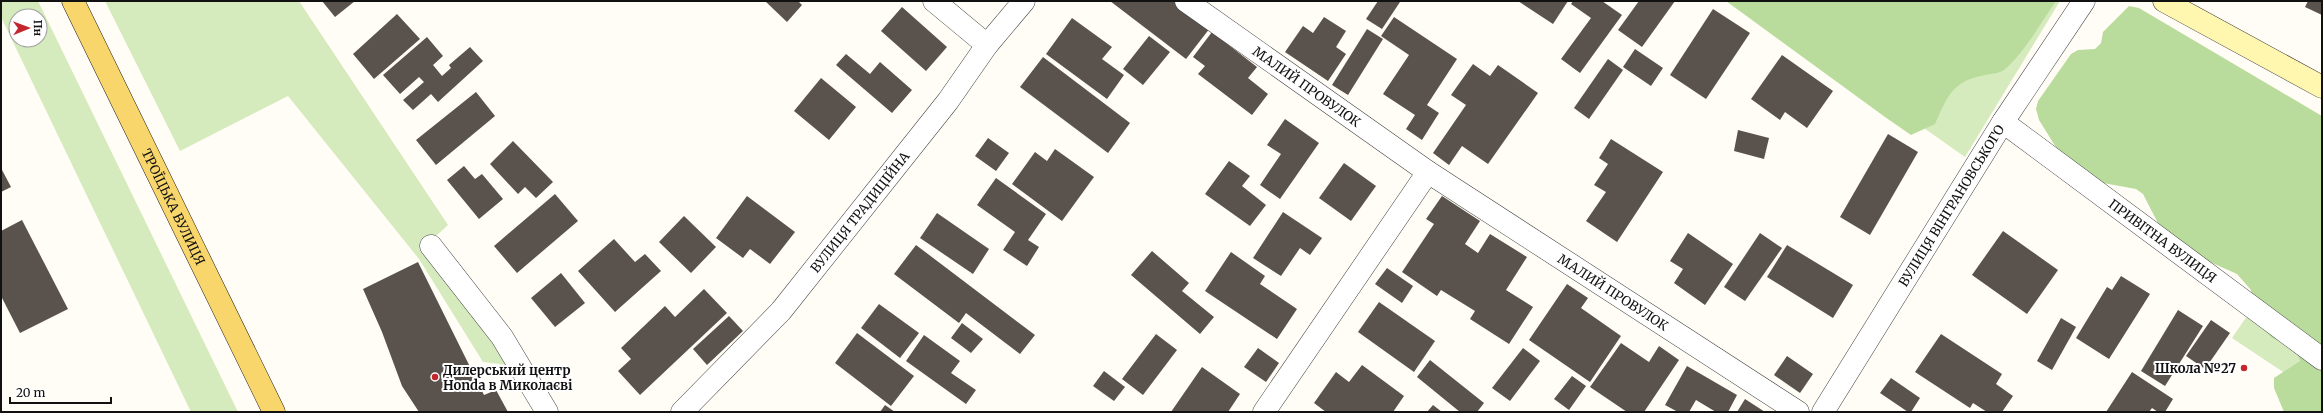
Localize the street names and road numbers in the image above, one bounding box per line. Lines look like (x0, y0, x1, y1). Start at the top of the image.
street label: МАЛИЙ ПРОВУЛОК (1249, 43, 1365, 131)
street label: ВУЛИЦЯ ВІНГРАНОВСЬКОГО (1895, 122, 2008, 290)
street label: ТРОЇЦЬКА ВУЛИЦЯ (138, 146, 209, 268)
street label: ВУЛИЦЯ ТРАДИЦІЙНА (807, 148, 914, 276)
street label: ПРИВІТНА ВУЛИЦЯ (2105, 196, 2220, 287)
street label: МАЛИЙ ПРОВУЛОК (1554, 250, 1672, 335)

